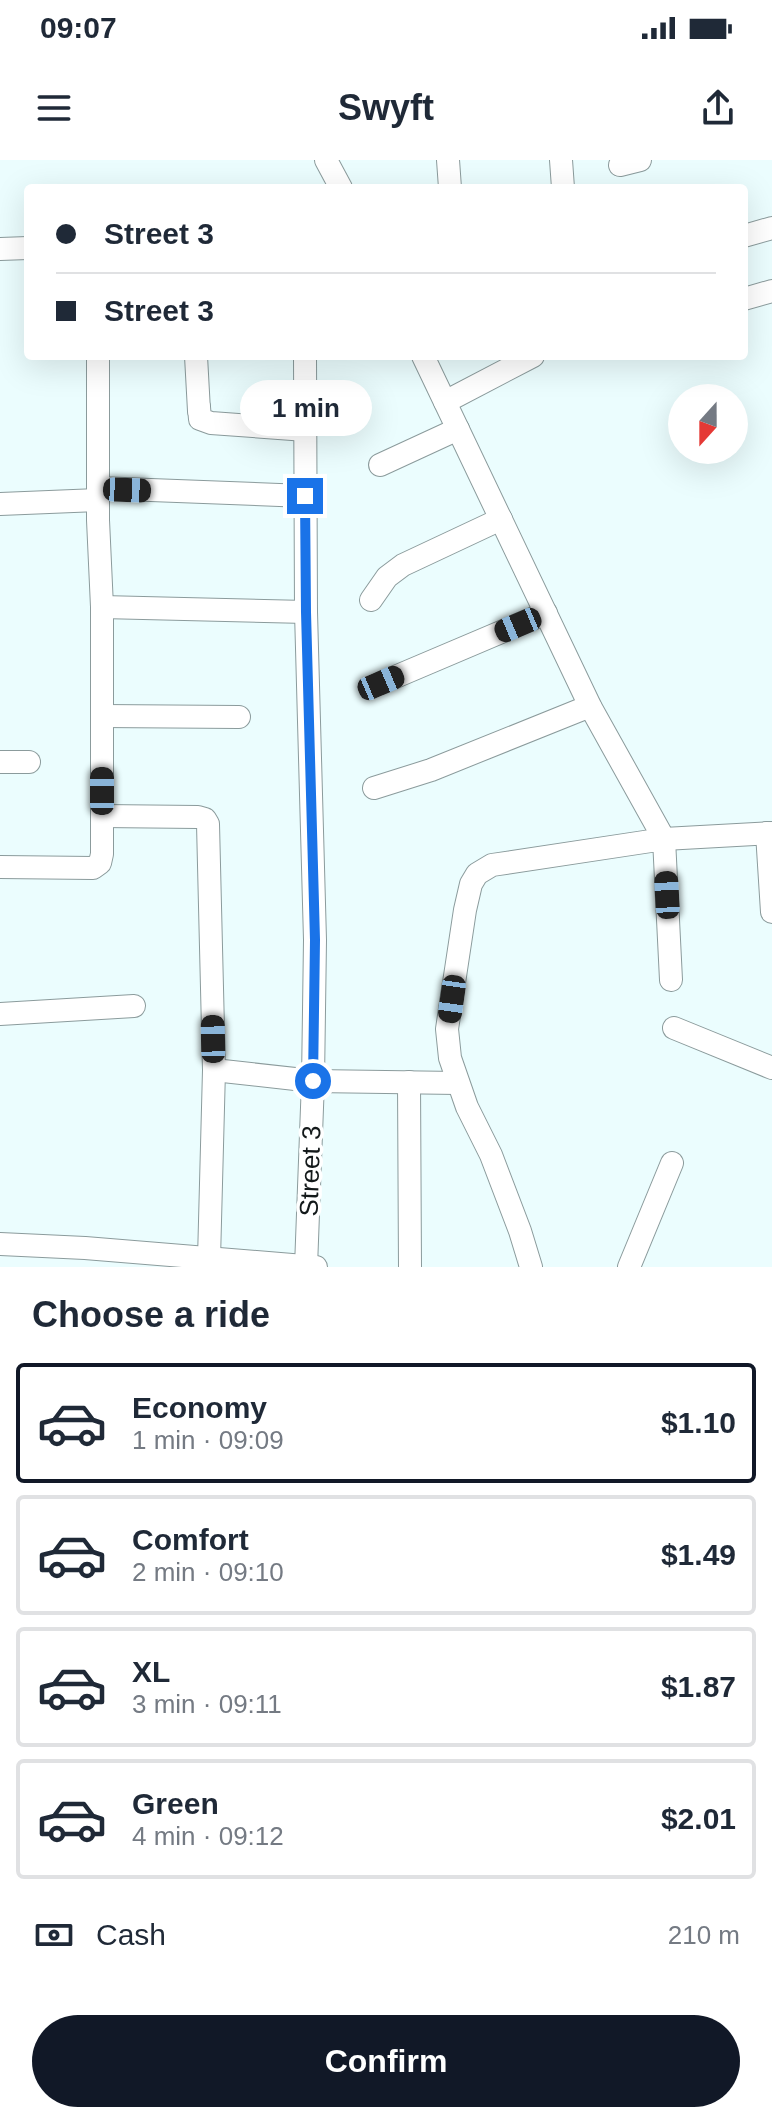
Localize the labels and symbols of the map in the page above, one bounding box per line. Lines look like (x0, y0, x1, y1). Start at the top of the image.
callout: 1 min (239, 380, 371, 436)
north arrow (668, 384, 748, 464)
car (103, 477, 151, 503)
route end (287, 478, 323, 514)
car (491, 605, 545, 645)
car (354, 663, 408, 703)
car (90, 767, 114, 815)
car (654, 870, 680, 920)
car (437, 974, 467, 1024)
car (201, 1015, 225, 1063)
route start (295, 1063, 331, 1099)
street label: Street 3 (293, 1125, 327, 1217)

